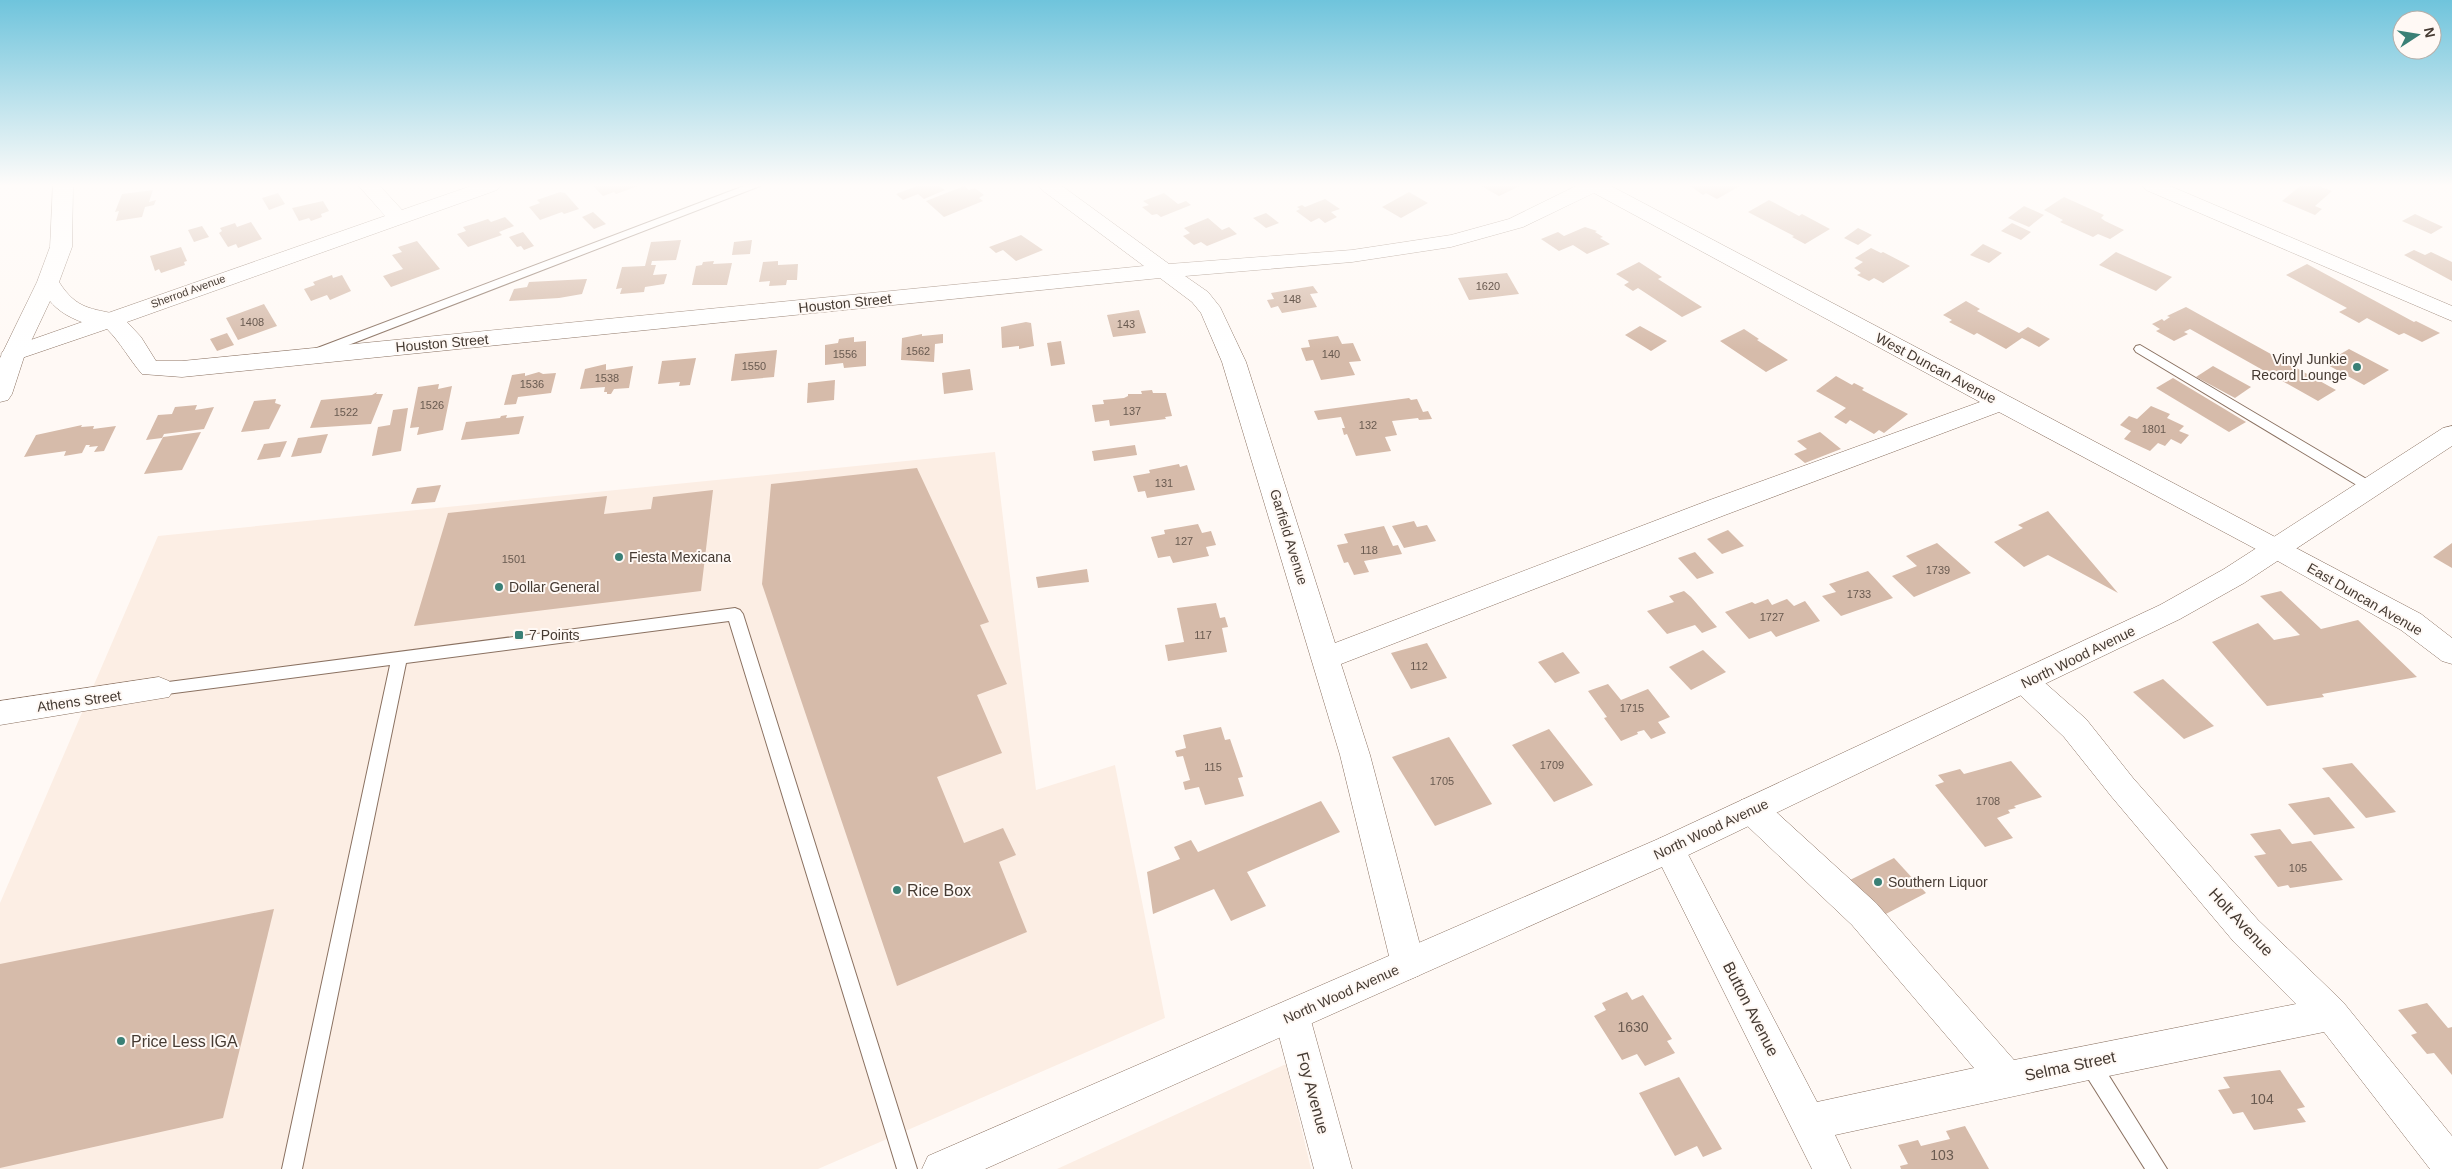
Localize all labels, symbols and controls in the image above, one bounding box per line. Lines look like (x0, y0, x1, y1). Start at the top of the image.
north arrow (2392, 10, 2442, 60)
text: N (2421, 26, 2439, 39)
street label: Sherrod Avenue (149, 272, 227, 310)
house number: 1620 (1476, 280, 1500, 292)
street label: Houston Street (798, 290, 892, 316)
house number: 148 (1283, 293, 1301, 305)
house number: 1408 (240, 316, 264, 328)
house number: 143 (1117, 318, 1135, 330)
street label: West Duncan Avenue (1873, 329, 1999, 407)
street label: Houston Street (395, 331, 489, 355)
house number: 1562 (906, 345, 930, 357)
house number: 1556 (833, 348, 857, 360)
house number: 140 (1322, 348, 1340, 360)
place label: Vinyl Junkie Record Lounge (2251, 351, 2347, 383)
house number: 1550 (742, 360, 766, 372)
marker: Vinyl Junkie Record Lounge (2351, 361, 2363, 373)
house number: 1538 (595, 372, 619, 384)
house number: 1536 (520, 378, 544, 390)
house number: 1526 (420, 399, 444, 411)
house number: 137 (1123, 405, 1141, 417)
house number: 1522 (334, 406, 358, 418)
house number: 132 (1359, 419, 1377, 431)
house number: 1801 (2142, 423, 2166, 435)
house number: 131 (1155, 477, 1173, 489)
street label: Garfield Avenue (1267, 487, 1311, 587)
house number: 127 (1175, 535, 1193, 547)
house number: 118 (1360, 544, 1378, 556)
place label: Fiesta Mexicana (629, 549, 731, 565)
marker: Fiesta Mexicana (613, 551, 625, 563)
house number: 1501 (502, 553, 526, 565)
street label: East Duncan Avenue (2304, 559, 2426, 639)
house number: 1739 (1926, 564, 1950, 576)
place label: Dollar General (509, 579, 599, 595)
marker: Dollar General (493, 581, 505, 593)
house number: 1733 (1847, 588, 1871, 600)
house number: 1727 (1760, 611, 1784, 623)
street label: North Wood Avenue (2018, 622, 2138, 692)
place label: 7 Points (529, 627, 580, 643)
marker: 7 Points (513, 629, 525, 641)
house number: 117 (1194, 629, 1212, 641)
house number: 112 (1410, 660, 1428, 672)
street label: Athens Street (36, 687, 122, 715)
house number: 1715 (1620, 702, 1644, 714)
house number: 1709 (1540, 759, 1564, 771)
house number: 115 (1204, 761, 1222, 773)
house number: 1705 (1430, 775, 1454, 787)
street label: North Wood Avenue (1651, 795, 1771, 863)
house number: 1708 (1976, 795, 2000, 807)
house number: 105 (2289, 862, 2307, 874)
place label: Southern Liquor (1888, 874, 1988, 890)
marker: Southern Liquor (1872, 876, 1884, 888)
place label: Rice Box (907, 882, 971, 899)
marker: Rice Box (891, 884, 903, 896)
street label: Holt Avenue (2205, 885, 2277, 959)
street label: Button Avenue (1720, 959, 1782, 1059)
street label: North Wood Avenue (1281, 961, 1401, 1027)
house number: 1630 (1617, 1019, 1649, 1035)
place label: Price Less IGA (131, 1033, 238, 1050)
marker: Price Less IGA (115, 1035, 127, 1047)
street label: Selma Street (2023, 1048, 2118, 1084)
street label: Foy Avenue (1294, 1050, 1332, 1136)
house number: 104 (2250, 1091, 2274, 1107)
house number: 103 (1930, 1147, 1954, 1163)

